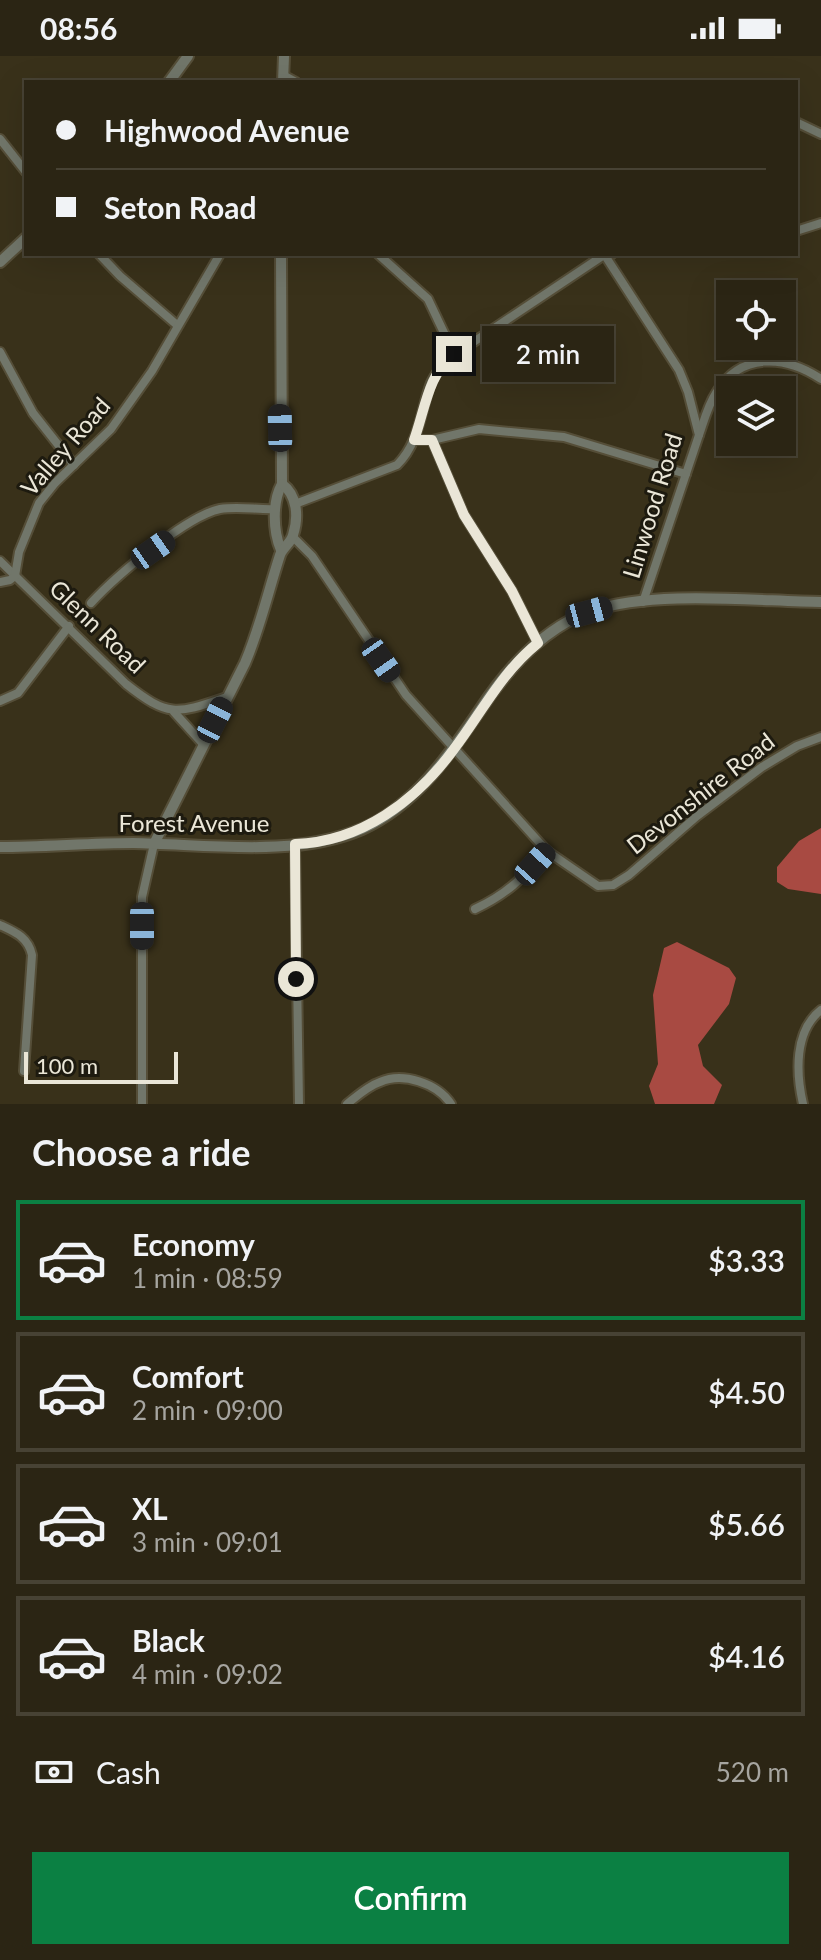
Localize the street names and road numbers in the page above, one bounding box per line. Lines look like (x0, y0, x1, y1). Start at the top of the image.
street label: Valley Road (14, 391, 116, 501)
street label: Linwood Road (616, 430, 687, 582)
street label: Glenn Road (44, 573, 152, 679)
street label: Devonshire Road (620, 726, 780, 859)
street label: Forest Avenue (119, 808, 269, 837)

